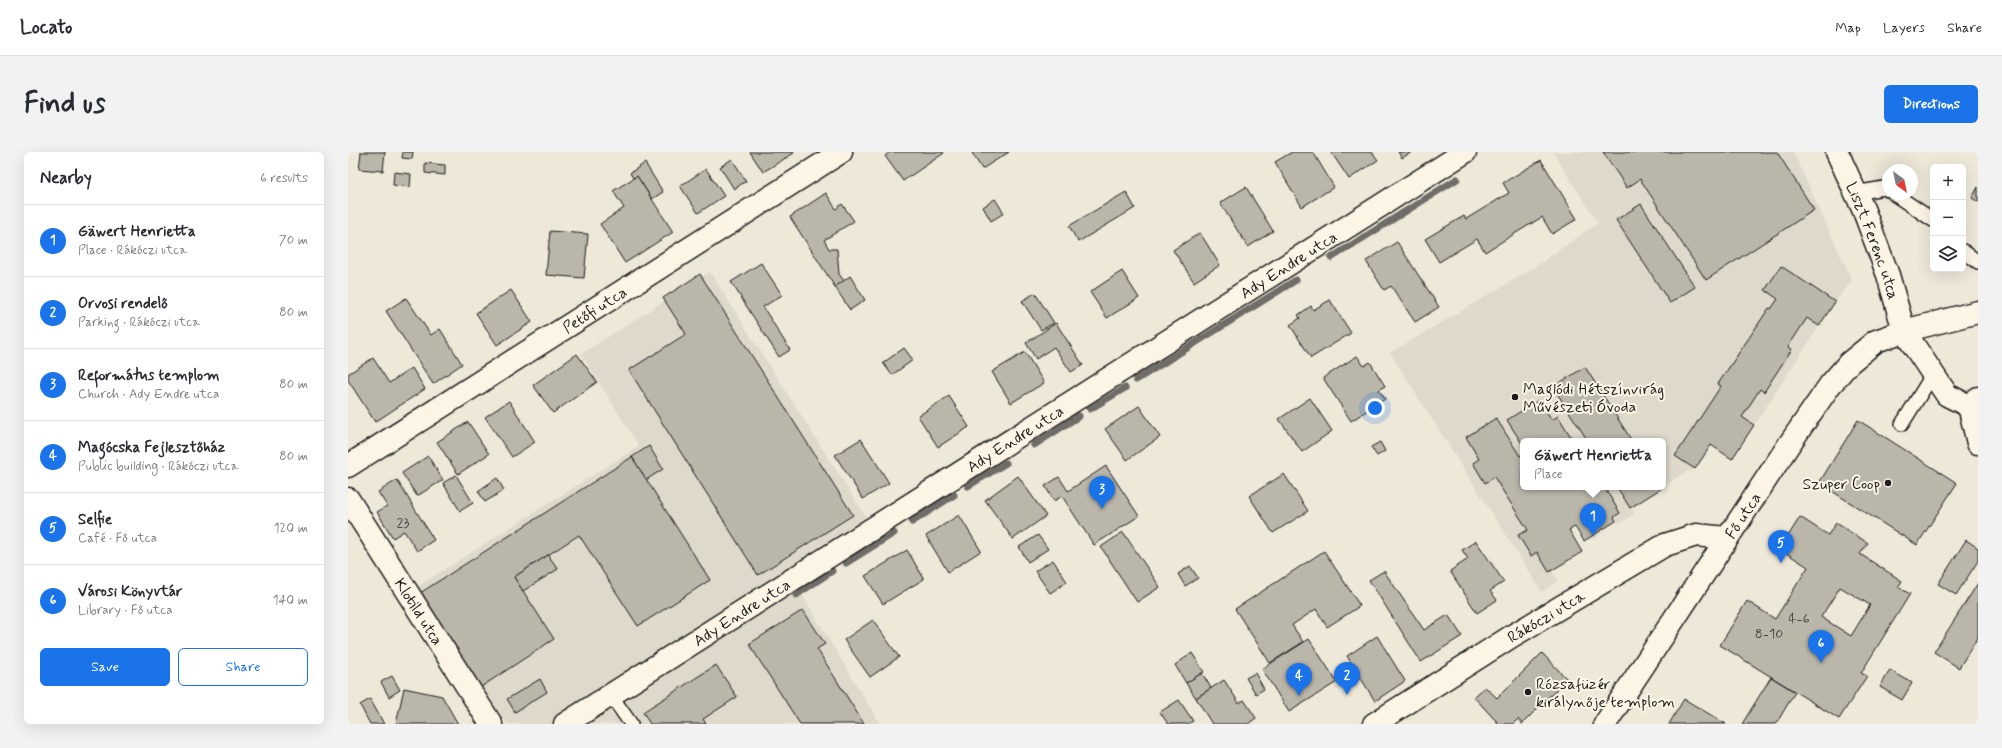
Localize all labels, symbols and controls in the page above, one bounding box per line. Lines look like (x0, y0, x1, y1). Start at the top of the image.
text: Locato (20, 15, 72, 40)
text: Map (1835, 19, 1861, 37)
text: Layers (1883, 19, 1925, 37)
text: Share (1947, 19, 1982, 37)
button: Directions (1884, 85, 1978, 123)
text: Find us (24, 86, 105, 123)
north arrow (1882, 164, 1918, 200)
map controls (1930, 164, 1966, 272)
button: + (1930, 164, 1966, 200)
text: Nearby (40, 167, 92, 189)
text: 6 results (260, 170, 308, 187)
street label: Liszt Ferenc utca (1840, 179, 1903, 302)
button: − (1930, 200, 1966, 236)
text: Gäwert Henrietta (78, 222, 196, 242)
street label: Ady Endre utca (1237, 227, 1342, 304)
text: 1 (50, 232, 56, 249)
text: 70 m (279, 232, 308, 249)
button: layers (1930, 236, 1966, 272)
text: Place · Rákóczi utca (78, 242, 187, 259)
street label: Petőfi utca (559, 282, 631, 339)
text: Orvosi rendelő (78, 294, 168, 314)
text: 2 (50, 304, 56, 321)
text: 80 m (279, 304, 308, 321)
text: Parking · Rákóczi utca (78, 314, 200, 331)
text: Református templom (78, 366, 219, 386)
text: 3 (50, 376, 56, 393)
text: 80 m (279, 376, 308, 393)
place label: Maglódi Hétszínvirág Művészeti Óvoda (1523, 379, 1664, 418)
text: Church · Ady Endre utca (78, 386, 219, 403)
marker: Maglódi Hétszínvirág Művészeti Óvoda (1510, 392, 1520, 402)
your location (1365, 398, 1385, 418)
street label: Ady Endre utca (963, 401, 1068, 478)
text: Magócska Fejlesztőház (78, 438, 225, 458)
popup (1520, 438, 1666, 490)
text: Gäwert Henrietta (1534, 446, 1652, 466)
text: 4 (49, 448, 57, 465)
text: 80 m (279, 448, 308, 465)
text: Public building · Rákóczi utca (78, 458, 239, 475)
text: Place (1534, 466, 1563, 483)
place label: Szuper Coop (1802, 474, 1880, 495)
pin: 3 (1089, 476, 1115, 509)
marker: Szuper Coop (1883, 478, 1893, 488)
street label: Fő utca (1721, 489, 1767, 543)
pin: 1 (1580, 503, 1606, 536)
text: Selfie (78, 510, 112, 530)
house number: 23 (397, 514, 409, 532)
text: 5 (49, 520, 57, 537)
text: 120 m (274, 520, 308, 537)
text: Café · Fő utca (78, 530, 157, 547)
pin: 5 (1768, 530, 1794, 563)
street label: Klotild utca (389, 574, 447, 650)
street label: Ady Endre utca (690, 574, 795, 652)
text: Városi Könyvtár (78, 582, 182, 602)
street label: Rákóczi utca (1504, 586, 1590, 648)
text: 6 (50, 592, 56, 609)
text: 140 m (273, 592, 308, 609)
text: Library · Fő utca (78, 602, 173, 619)
house number: 4-6 (1788, 610, 1810, 628)
house number: 8-10 (1755, 625, 1783, 643)
pin: 6 (1808, 630, 1834, 663)
button: Save (40, 648, 170, 686)
button: Share (178, 648, 308, 686)
pin: 2 (1334, 662, 1360, 695)
pin: 4 (1286, 663, 1312, 696)
place label: Rózsafüzér királynője templom (1536, 674, 1675, 713)
marker: Rózsafüzér királynője templom (1523, 687, 1533, 697)

